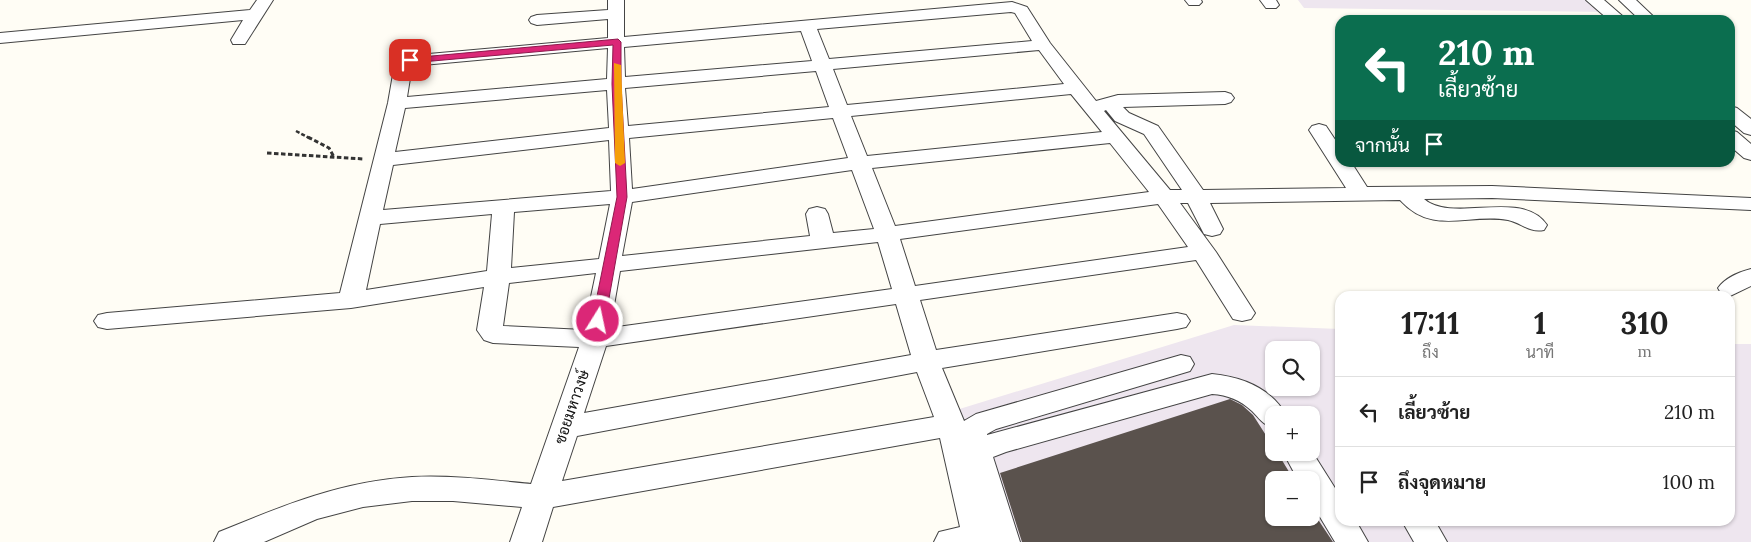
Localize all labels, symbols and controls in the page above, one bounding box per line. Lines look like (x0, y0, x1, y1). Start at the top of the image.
text: 210 m (1438, 30, 1535, 75)
icon: left (1355, 35, 1420, 100)
pin (389, 39, 431, 81)
icon: arrive (396, 46, 424, 74)
text: เลี้ยวซ้าย (1438, 75, 1518, 103)
icon: arrive (1420, 130, 1448, 158)
text: จากนั้น (1355, 133, 1410, 157)
position arrow (571, 294, 623, 346)
text: 17:11 (1401, 304, 1459, 342)
text: 1 (1534, 304, 1546, 342)
text: 310 (1621, 304, 1669, 342)
map controls (1265, 341, 1320, 526)
button: search (1265, 341, 1320, 396)
text: m (1637, 341, 1652, 361)
text: ถึง (1422, 342, 1439, 362)
text: นาที (1526, 342, 1554, 362)
street label: ซอยมหาวงษ์ (550, 366, 593, 446)
icon: left (1355, 398, 1383, 426)
text: เลี้ยวซ้าย (1398, 400, 1470, 424)
text: 210 m (1664, 400, 1715, 424)
button: + (1265, 406, 1320, 461)
icon: arrive (1355, 468, 1383, 496)
text: ถึงจุดหมาย (1398, 470, 1486, 494)
text: 100 m (1663, 470, 1715, 494)
button: − (1265, 471, 1320, 526)

